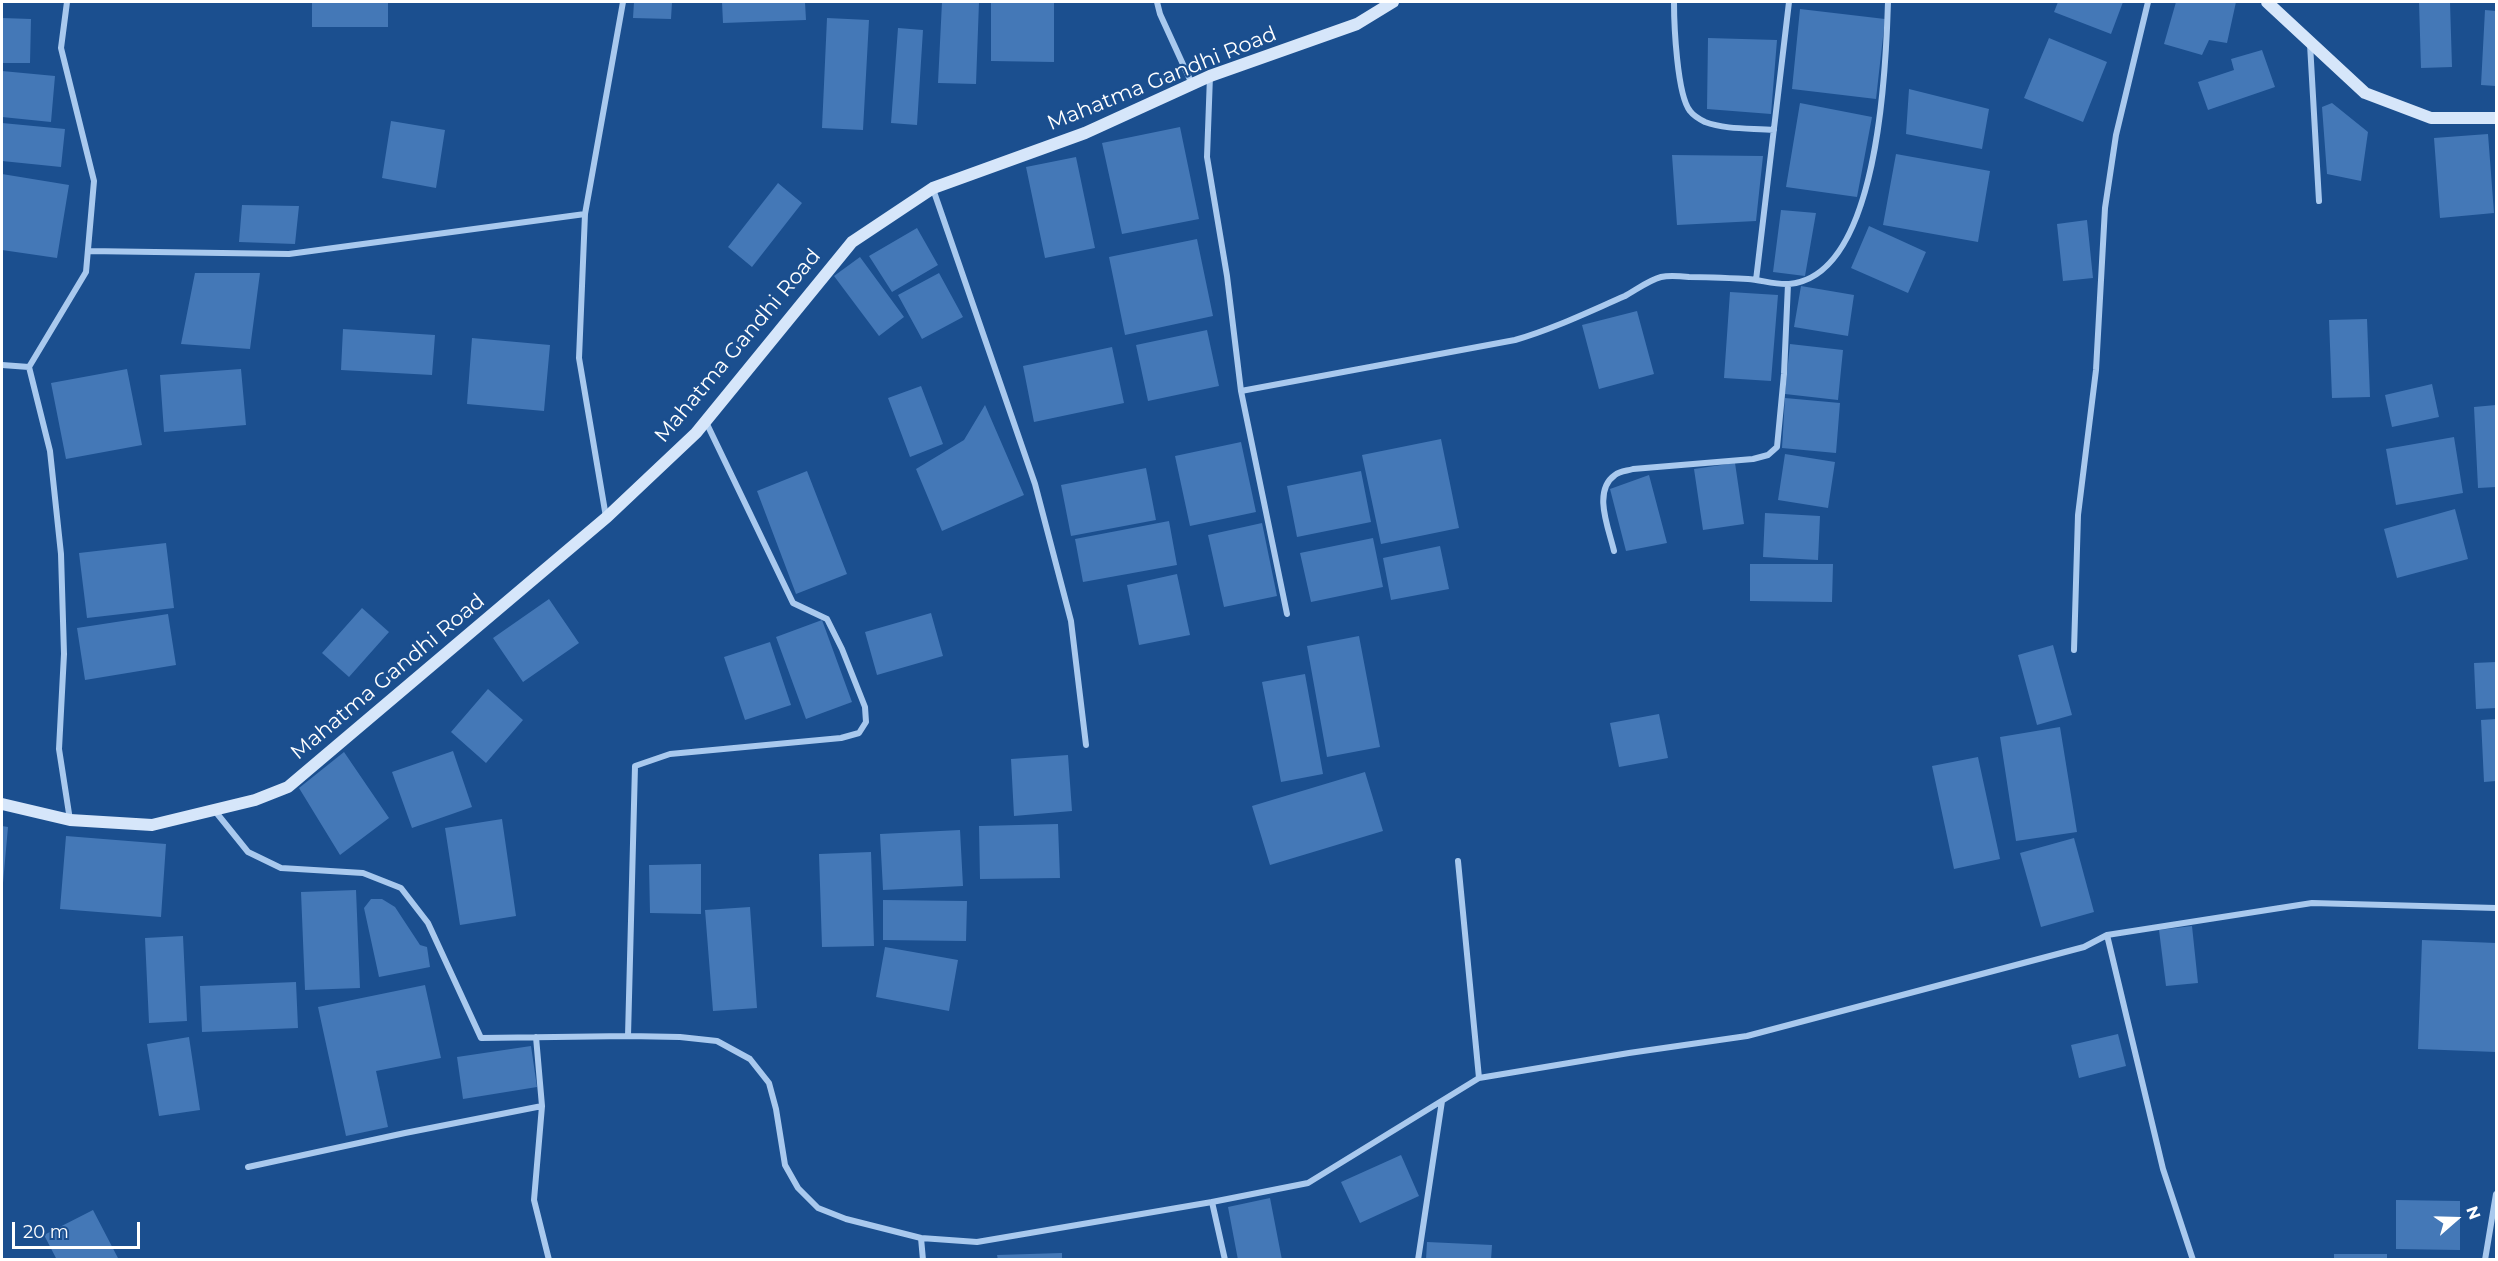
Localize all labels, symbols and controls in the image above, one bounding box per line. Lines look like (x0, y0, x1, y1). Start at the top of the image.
street label: Mahatma Gandhi Road (1044, 21, 1280, 137)
street label: Mahatma Gandhi Road (650, 244, 826, 448)
street label: Mahatma Gandhi Road (286, 589, 490, 765)
north arrow (2426, 1189, 2486, 1249)
text: N (2462, 1203, 2485, 1222)
scale bar (15, 1210, 142, 1248)
text: 20 m (23, 1221, 69, 1243)

